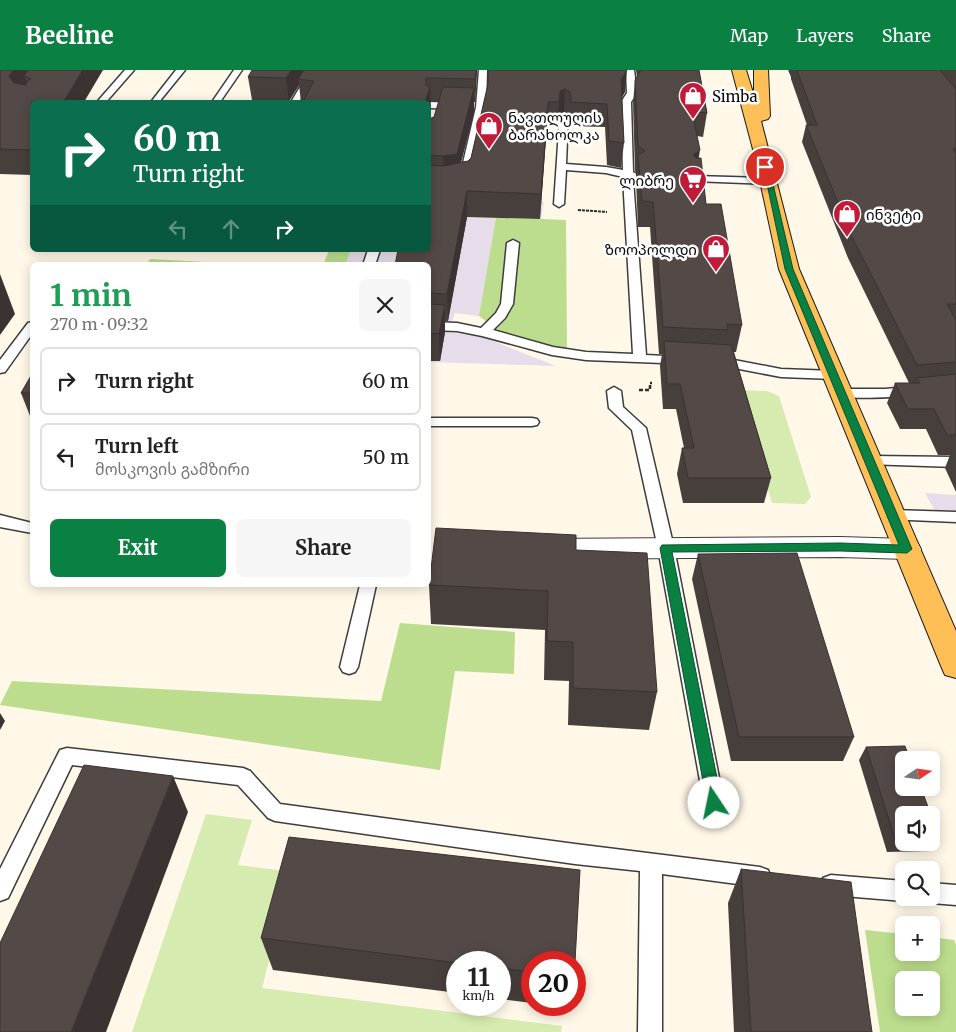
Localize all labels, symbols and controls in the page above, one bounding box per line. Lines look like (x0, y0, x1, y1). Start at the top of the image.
text: Beeline (25, 20, 114, 51)
text: Map (730, 24, 768, 47)
text: Layers (796, 24, 854, 47)
text: Share (882, 24, 931, 47)
shop icon: Simba (678, 81, 708, 120)
place label: Simba (712, 87, 757, 106)
place label: ნავთლუღის ბარახოლკა (508, 108, 602, 144)
shop icon: ნავთლუღის ბარახოლკა (474, 111, 504, 150)
text: 60 m (133, 117, 221, 161)
icon: right (50, 120, 115, 185)
pin (744, 146, 786, 188)
icon: arrive (751, 153, 779, 181)
text: Turn right (133, 160, 244, 188)
supermarket icon: ლიბრე (678, 165, 708, 204)
place label: ლიბრე (619, 171, 674, 190)
shop icon: ინვეტი (832, 199, 862, 238)
place label: ინვეტი (866, 205, 921, 224)
icon: left (164, 215, 192, 243)
icon: ahead (217, 215, 245, 243)
icon: right (270, 215, 298, 243)
shop icon: ზოოპოლდი (701, 234, 731, 273)
place label: ზოოპოლდი (605, 240, 697, 259)
text: 1 min (50, 276, 132, 314)
button: close (359, 279, 411, 331)
text: 270 m · 09:32 (50, 314, 148, 334)
icon: right (52, 367, 80, 395)
text: Turn right (95, 369, 194, 393)
text: 60 m (362, 369, 409, 393)
text: Turn left (95, 434, 179, 458)
icon: left (52, 443, 80, 471)
text: 50 m (363, 445, 409, 469)
text: მოსკოვის გამზირი (95, 459, 250, 479)
button: Exit (50, 519, 226, 577)
button: Share (236, 519, 411, 577)
north arrow (895, 751, 940, 796)
map controls (895, 751, 940, 1016)
position arrow (687, 776, 739, 828)
button: sound (895, 806, 940, 851)
button: search (895, 861, 940, 906)
button: + (895, 916, 940, 961)
speed limit sign: 20 (521, 951, 586, 1016)
text: 11 (467, 961, 490, 993)
button: − (895, 971, 940, 1016)
text: km/h (463, 988, 494, 1003)

